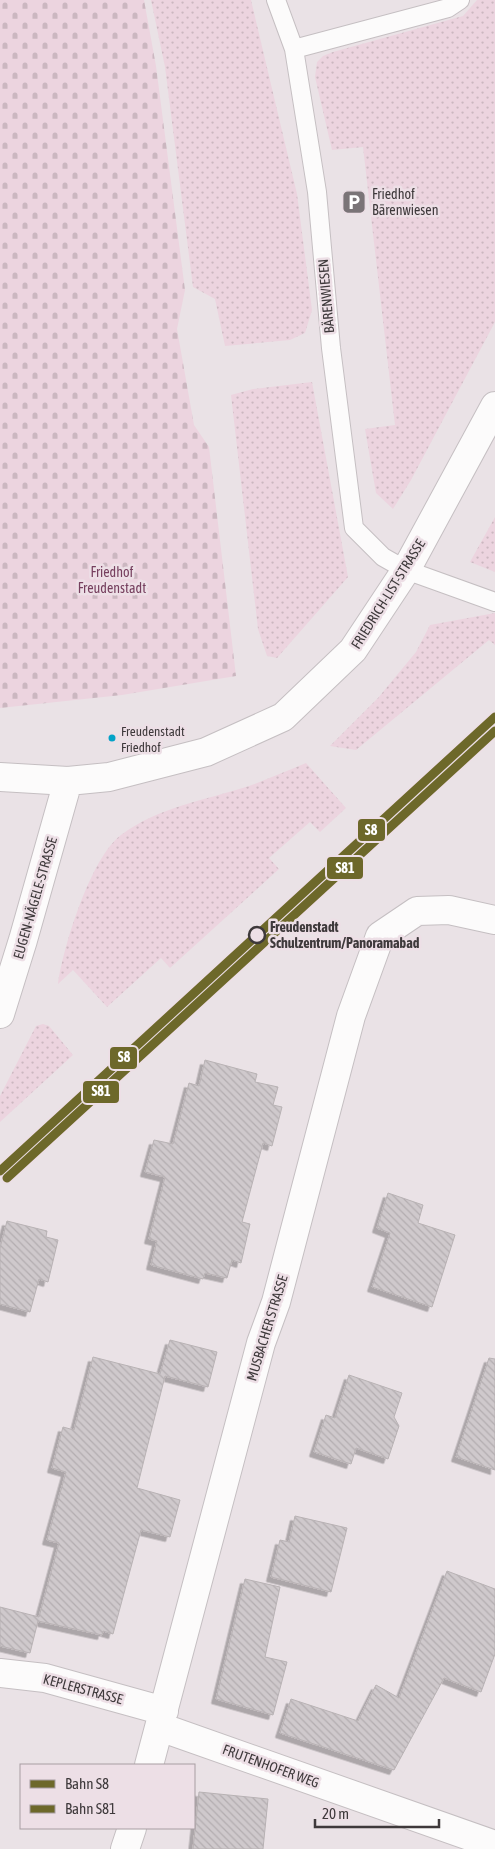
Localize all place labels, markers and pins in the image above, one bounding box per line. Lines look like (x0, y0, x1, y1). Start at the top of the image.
place label: Friedhof Bärenwiesen (372, 186, 438, 218)
parking icon: Friedhof Bärenwiesen (341, 189, 367, 215)
place label: Freudenstadt Friedhof (121, 724, 185, 755)
marker: Freudenstadt Friedhof (107, 733, 117, 743)
place label: Freudenstadt Schulzentrum/Panoramabad (270, 919, 420, 951)
marker: Freudenstadt Schulzentrum/Panoramabad (248, 926, 266, 944)

